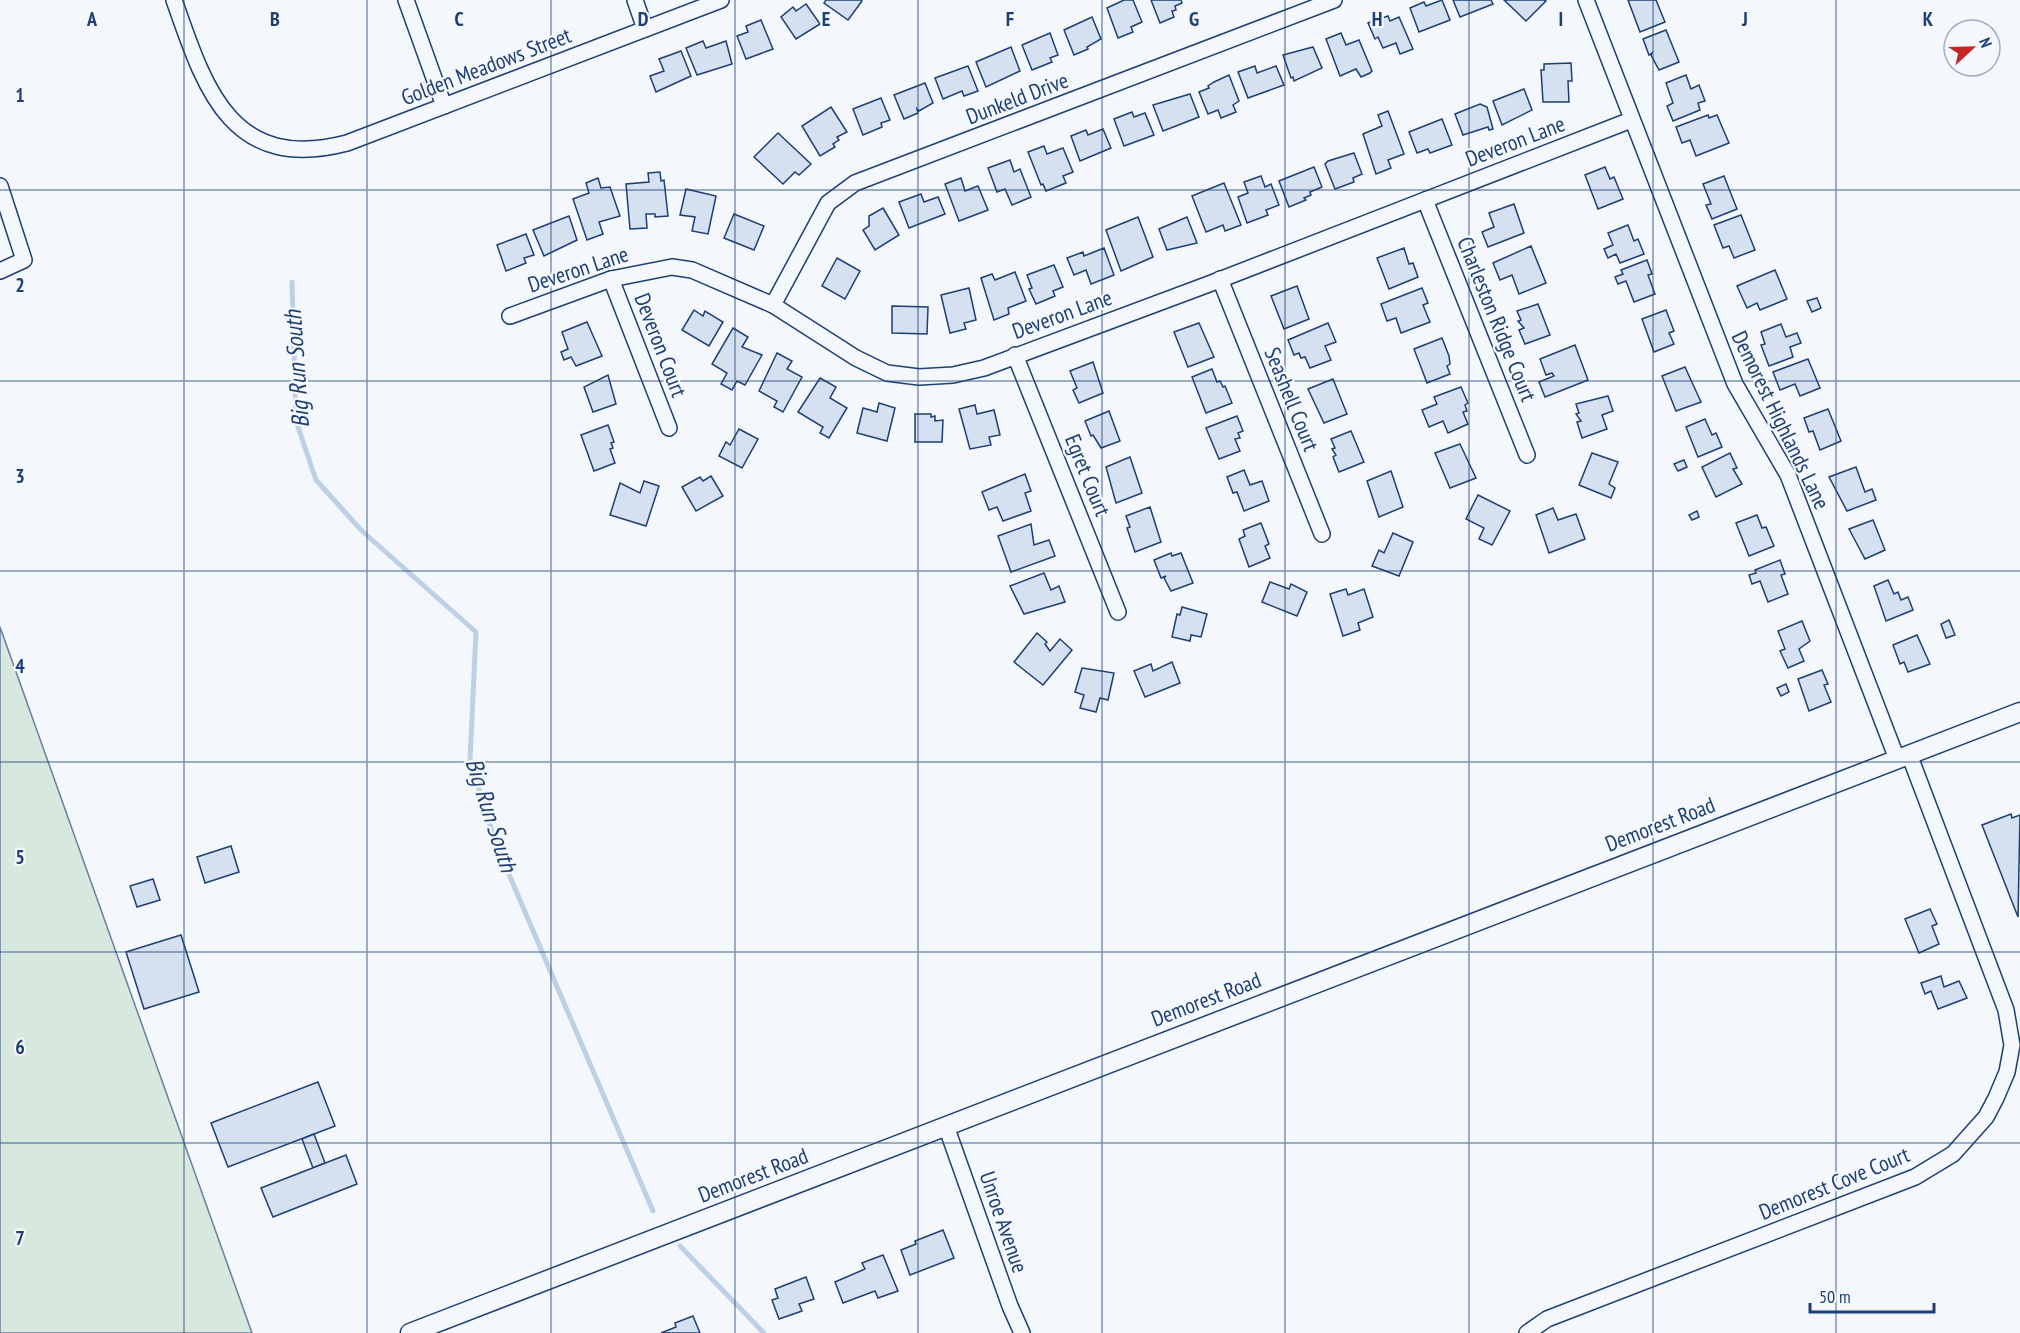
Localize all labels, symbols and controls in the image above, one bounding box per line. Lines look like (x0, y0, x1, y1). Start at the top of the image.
text: A (86, 6, 98, 32)
text: B (270, 6, 280, 32)
text: C (454, 6, 464, 32)
text: D (638, 6, 649, 32)
text: E (822, 6, 830, 32)
text: F (1006, 6, 1014, 32)
text: G (1189, 6, 1199, 32)
text: H (1372, 6, 1382, 32)
text: I (1559, 6, 1563, 32)
text: J (1741, 6, 1748, 32)
text: K (1923, 6, 1934, 32)
north arrow (1942, 18, 2002, 78)
street label: Golden Meadows Street (397, 21, 575, 111)
text: N (1975, 35, 1997, 50)
street label: Dunkeld Drive (962, 66, 1072, 130)
text: 1 (15, 82, 25, 108)
street label: Deveron Lane (1461, 109, 1569, 173)
street label: Charleston Ridge Court (1451, 233, 1543, 405)
street label: Deveron Lane (524, 240, 632, 298)
text: 2 (15, 272, 25, 298)
street label: Deveron Lane (1008, 283, 1116, 345)
street label: Deveron Court (628, 289, 694, 401)
water label: Big Run South (277, 308, 316, 429)
street label: Demorest Highlands Lane (1726, 326, 1836, 514)
street label: Seashell Court (1259, 343, 1325, 455)
street label: Egret Court (1059, 430, 1117, 520)
text: 3 (15, 463, 25, 489)
text: 4 (15, 653, 25, 679)
water label: Big Run South (459, 754, 525, 877)
street label: Demorest Road (1601, 790, 1719, 858)
text: 5 (15, 844, 25, 870)
street label: Demorest Road (1147, 965, 1265, 1033)
text: 6 (15, 1034, 25, 1060)
street label: Demorest Cove Court (1755, 1140, 1913, 1226)
street label: Demorest Road (694, 1141, 812, 1209)
street label: Unroe Avenue (974, 1168, 1034, 1276)
text: 7 (15, 1225, 25, 1251)
scale bar (1810, 1276, 1934, 1314)
text: 50 m (1819, 1285, 1851, 1308)

